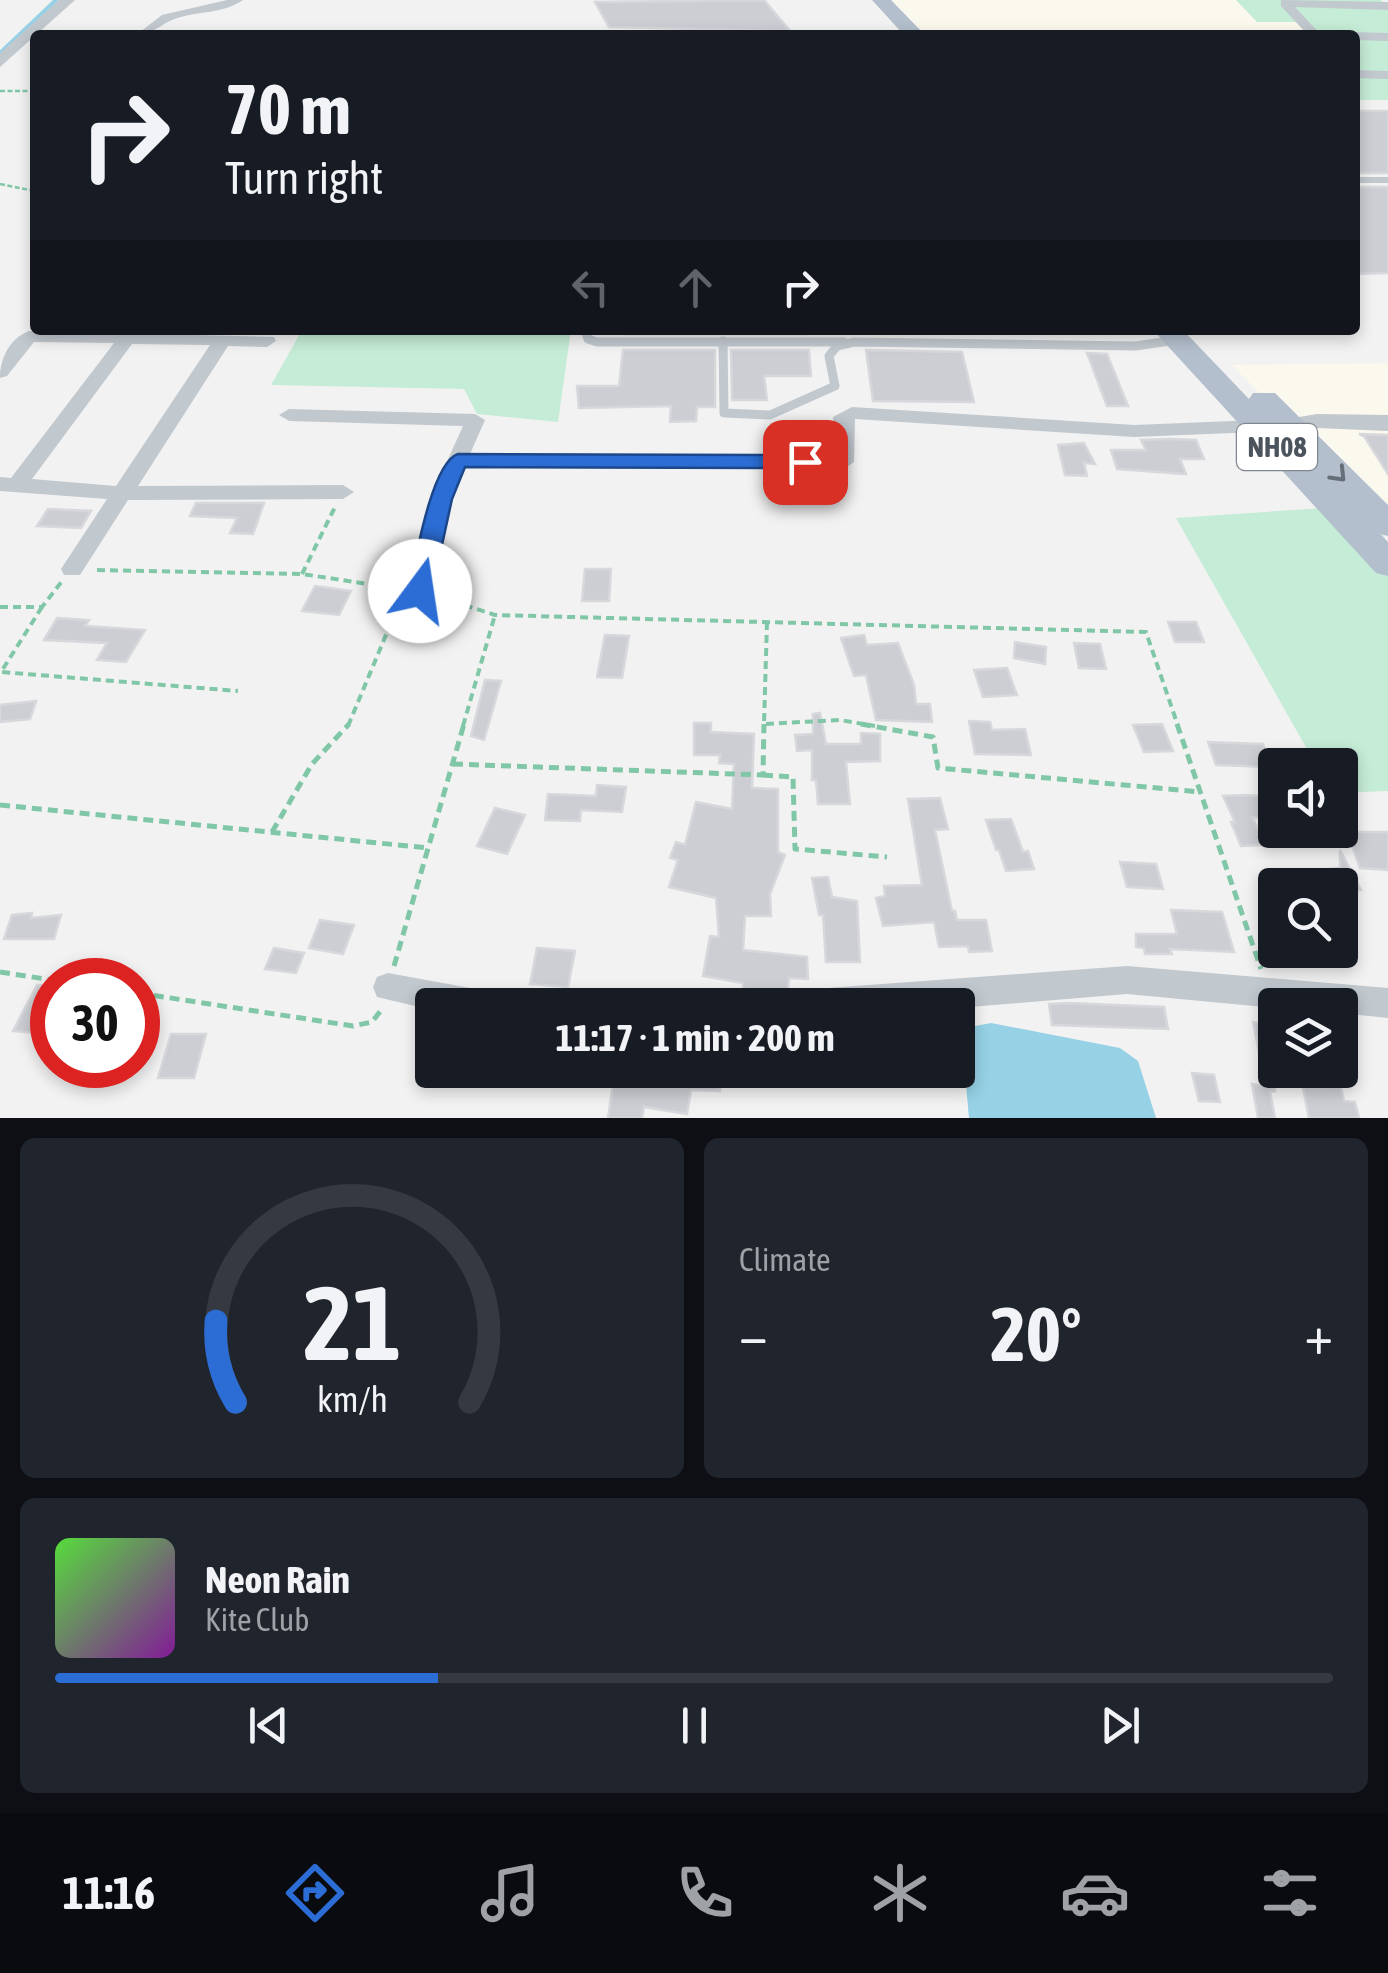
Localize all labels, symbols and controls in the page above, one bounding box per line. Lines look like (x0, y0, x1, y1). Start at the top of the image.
text: 70 m (225, 69, 351, 149)
icon: right (60, 70, 190, 200)
text: Turn right (225, 152, 383, 204)
icon: left (563, 260, 618, 315)
icon: ahead (668, 260, 723, 315)
icon: right (773, 260, 828, 315)
pin (763, 420, 848, 505)
road number: NH08 (1237, 424, 1317, 470)
icon: arrive (778, 435, 833, 490)
one-way arrow (1327, 464, 1345, 482)
position arrow (368, 539, 472, 643)
map controls (1258, 748, 1358, 1088)
button: sound (1258, 748, 1358, 848)
button: search (1258, 868, 1358, 968)
speed limit sign: 30 (30, 958, 160, 1088)
button: layers (1258, 988, 1358, 1088)
text: 11:17 · 1 min · 200 m (555, 1016, 835, 1059)
text: Climate (739, 1241, 831, 1278)
text: 21 (303, 1263, 401, 1382)
text: 20° (990, 1291, 1082, 1377)
text: − (739, 1303, 768, 1366)
text: + (1304, 1303, 1333, 1366)
text: km/h (317, 1379, 387, 1420)
text: Neon Rain (205, 1558, 350, 1601)
text: Kite Club (205, 1601, 309, 1638)
icon: previous (241, 1698, 296, 1753)
icon: pause (667, 1698, 722, 1753)
icon: next (1093, 1698, 1148, 1753)
icon: directions (280, 1858, 350, 1928)
icon: music (475, 1858, 545, 1928)
icon: phone (670, 1858, 740, 1928)
icon: climate (865, 1858, 935, 1928)
icon: car (1060, 1858, 1130, 1928)
icon: filters (1255, 1858, 1325, 1928)
text: 11:16 (63, 1867, 155, 1919)

